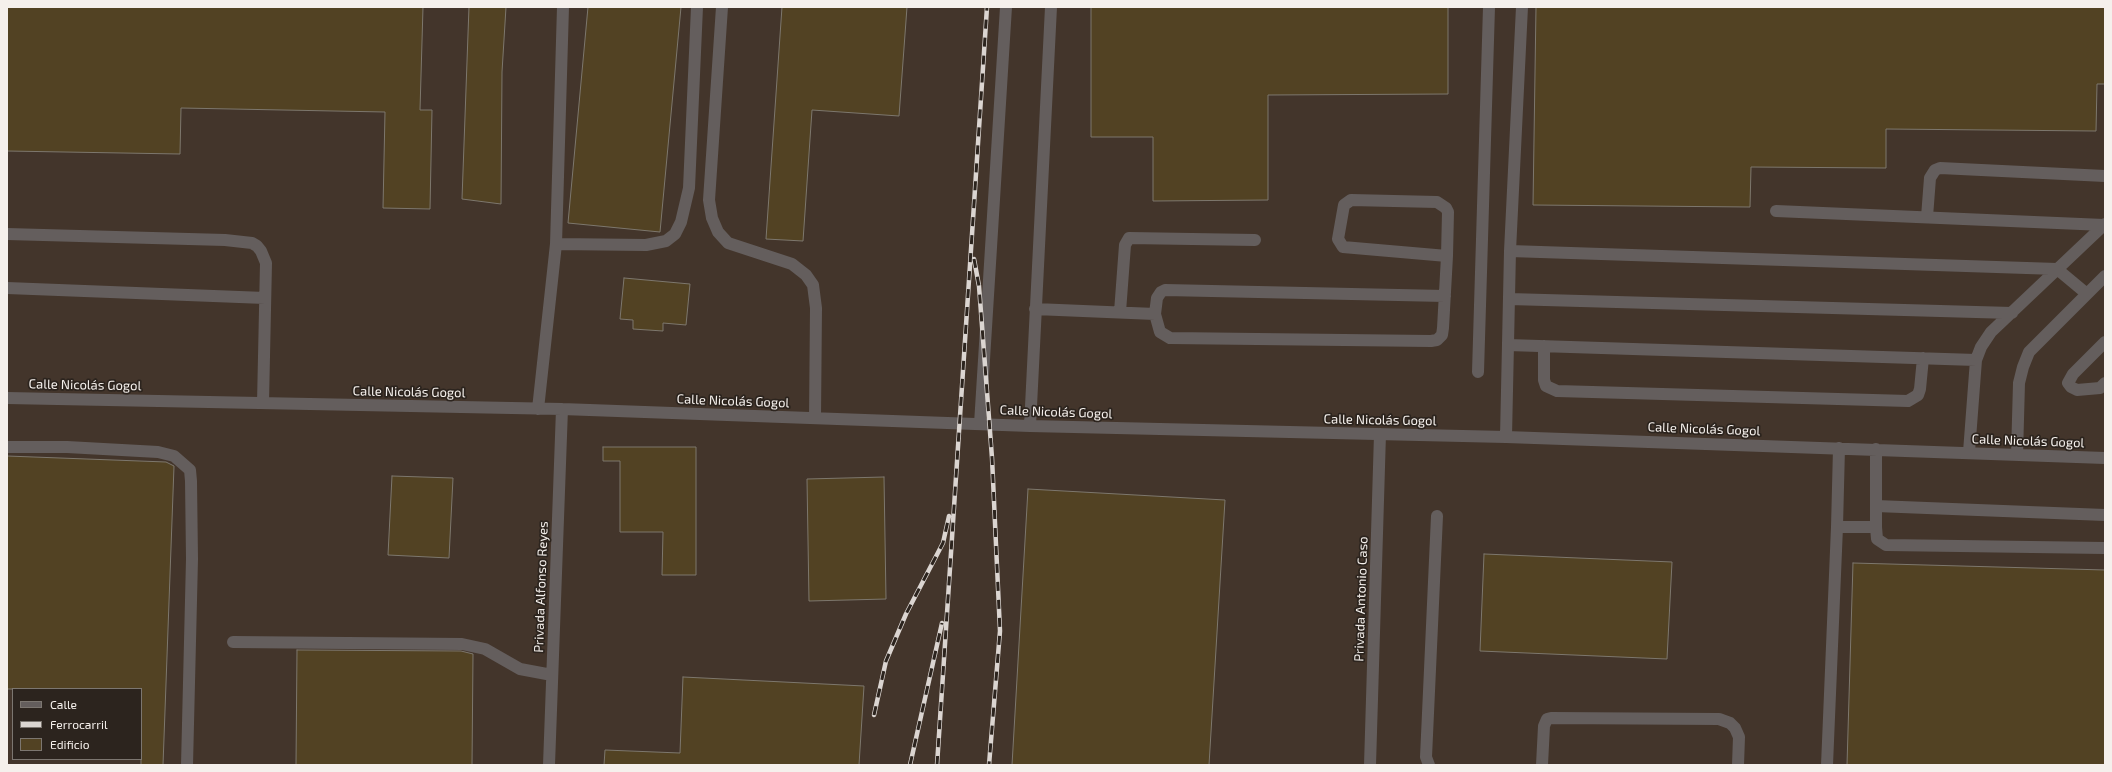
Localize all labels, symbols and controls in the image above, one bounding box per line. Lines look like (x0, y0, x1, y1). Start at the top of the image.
street label: Calle Nicolás Gogol (29, 376, 141, 394)
street label: Calle Nicolás Gogol (353, 383, 465, 401)
street label: Calle Nicolás Gogol (676, 391, 790, 411)
street label: Calle Nicolás Gogol (999, 402, 1113, 422)
street label: Calle Nicolás Gogol (1324, 411, 1436, 429)
street label: Calle Nicolás Gogol (1647, 419, 1761, 439)
street label: Calle Nicolás Gogol (1971, 431, 2085, 451)
street label: Privada Alfonso Reyes (531, 521, 551, 653)
street label: Privada Antonio Caso (1351, 536, 1371, 662)
legend (12, 688, 142, 760)
text: Calle (50, 697, 77, 711)
text: Ferrocarril (50, 717, 108, 731)
text: Edificio (50, 737, 90, 751)

